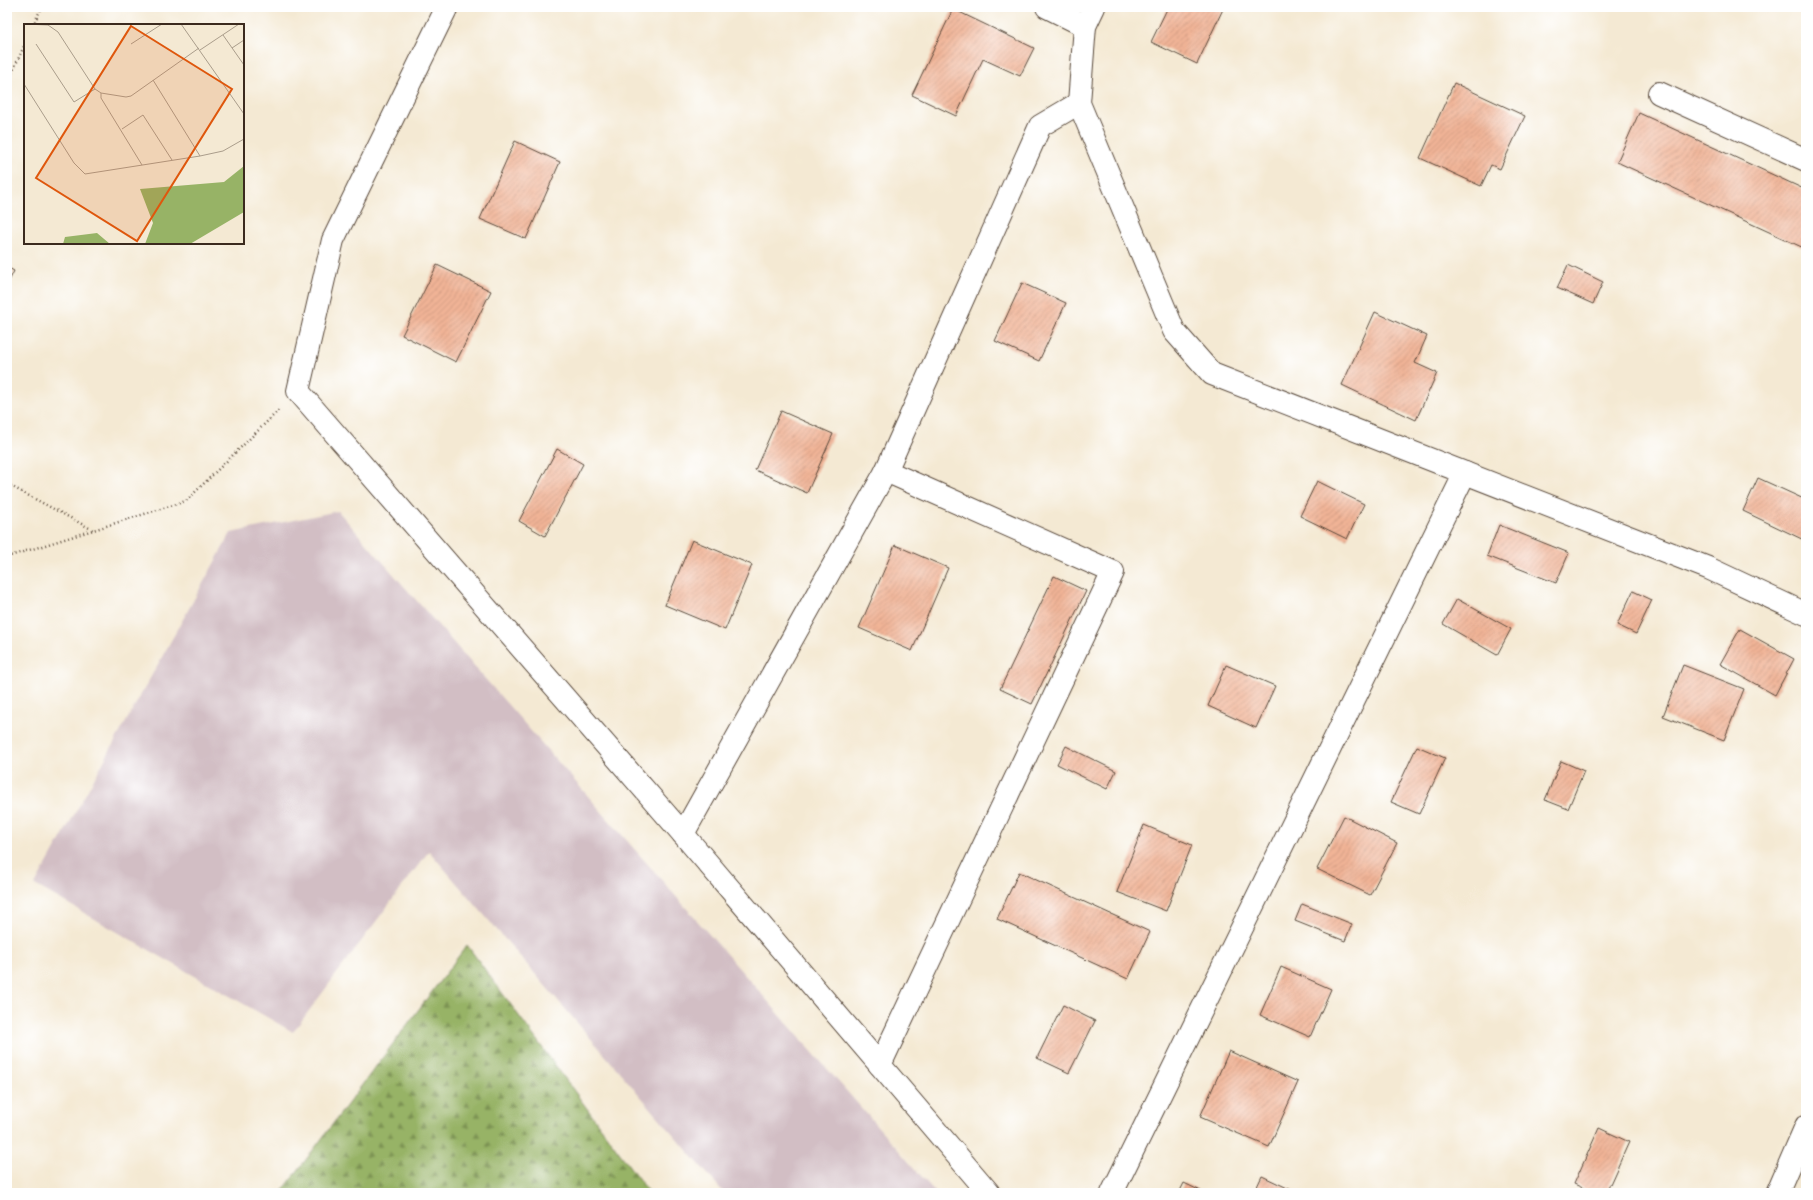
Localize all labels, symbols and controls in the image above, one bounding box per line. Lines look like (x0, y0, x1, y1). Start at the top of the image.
inset map (24, 24, 244, 244)

